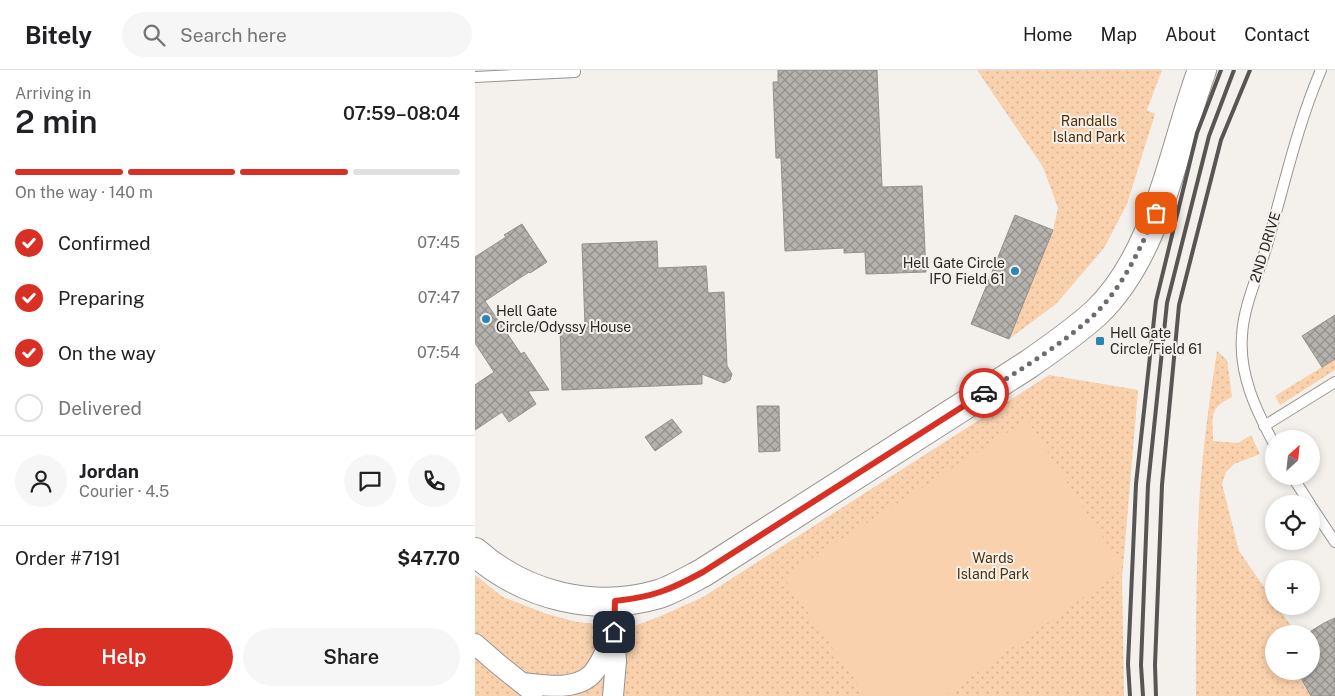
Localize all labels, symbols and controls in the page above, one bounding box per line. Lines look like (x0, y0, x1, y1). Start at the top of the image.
search box (122, 12, 472, 57)
text: Bitely (25, 21, 92, 49)
icon: search (140, 21, 168, 49)
text: Search here (180, 24, 287, 46)
text: Home (1023, 24, 1073, 45)
text: Map (1101, 24, 1137, 45)
text: About (1165, 24, 1216, 45)
text: Contact (1244, 24, 1310, 45)
text: Arriving in (15, 84, 91, 103)
text: 07:59–08:04 (343, 102, 460, 124)
text: 2 min (15, 103, 98, 140)
park label: Randalls Island Park (1053, 113, 1125, 145)
text: On the way · 140 m (15, 183, 153, 202)
pin (1135, 192, 1177, 234)
icon: bag (1142, 199, 1170, 227)
street label: 2ND DRIVE (1247, 210, 1283, 284)
icon: check (15, 229, 43, 257)
text: Confirmed (58, 232, 151, 254)
text: 07:45 (417, 233, 460, 252)
place label: Hell Gate Circle IFO Field 61 (903, 255, 1005, 287)
marker: Hell Gate Circle IFO Field 61 (1009, 265, 1021, 277)
icon: check (15, 284, 43, 312)
text: Preparing (58, 287, 145, 309)
text: 07:47 (418, 288, 460, 307)
place label: Hell Gate Circle/Odyssy House (496, 303, 631, 335)
marker: Hell Gate Circle/Odyssy House (480, 313, 492, 325)
place label: Hell Gate Circle/Field 61 (1110, 325, 1203, 357)
marker: Hell Gate Circle/Field 61 (1094, 335, 1106, 347)
icon: check (15, 339, 43, 367)
text: On the way (58, 342, 156, 364)
text: 07:54 (417, 343, 460, 362)
courier (959, 368, 1009, 418)
icon: car (970, 379, 998, 407)
text: Delivered (58, 397, 142, 419)
north arrow (1265, 430, 1320, 485)
map controls (1265, 430, 1320, 680)
button: person (15, 455, 67, 507)
button: chat (344, 455, 396, 507)
button: phone (408, 455, 460, 507)
text: Jordan (79, 460, 139, 482)
text: Courier · 4.5 (79, 482, 169, 501)
button: locate (1265, 495, 1320, 550)
text: Order #7191 (15, 547, 121, 569)
text: $47.70 (397, 547, 460, 569)
park label: Wards Island Park (957, 550, 1029, 582)
button: + (1265, 560, 1320, 615)
pin (593, 611, 635, 653)
icon: home (600, 618, 628, 646)
button: − (1265, 625, 1320, 680)
button: Help (15, 628, 233, 686)
button: Share (243, 628, 460, 686)

